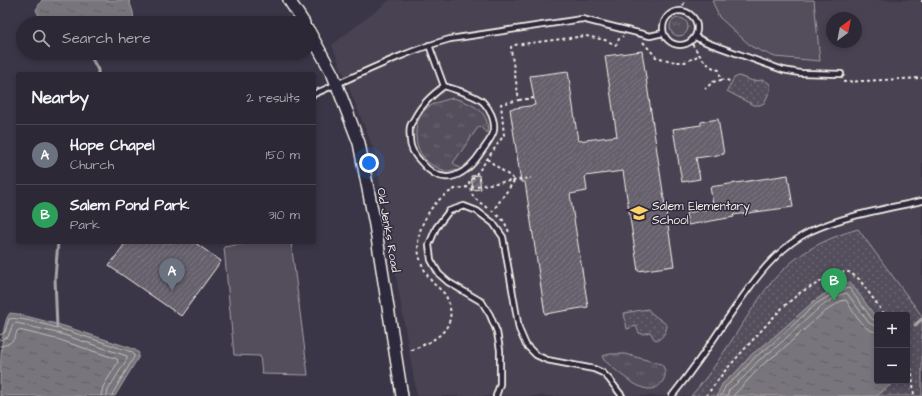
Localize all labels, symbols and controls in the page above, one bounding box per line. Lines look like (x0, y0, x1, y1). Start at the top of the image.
north arrow (826, 12, 862, 48)
search box (16, 16, 316, 60)
icon: search (30, 27, 52, 49)
text: Search here (62, 28, 151, 49)
text: Nearby (32, 86, 89, 110)
text: 2 results (246, 89, 300, 107)
text: Hope Chapel (70, 135, 155, 156)
text: A (41, 146, 49, 164)
text: 150 m (266, 146, 300, 164)
your location (359, 153, 379, 173)
text: Church (70, 156, 114, 174)
street label: Old Jenks Road (372, 186, 404, 274)
text: Salem Pond Park (70, 195, 189, 216)
place label: Salem Elementary School (652, 198, 750, 229)
school or university icon: Salem Elementary School (629, 203, 649, 223)
text: B (40, 206, 50, 224)
text: 310 m (268, 206, 300, 224)
text: Park (70, 216, 100, 234)
pin: A (159, 258, 185, 291)
pin: B (821, 268, 847, 301)
map controls (874, 312, 910, 384)
button: + (874, 312, 910, 348)
button: − (874, 348, 910, 384)

